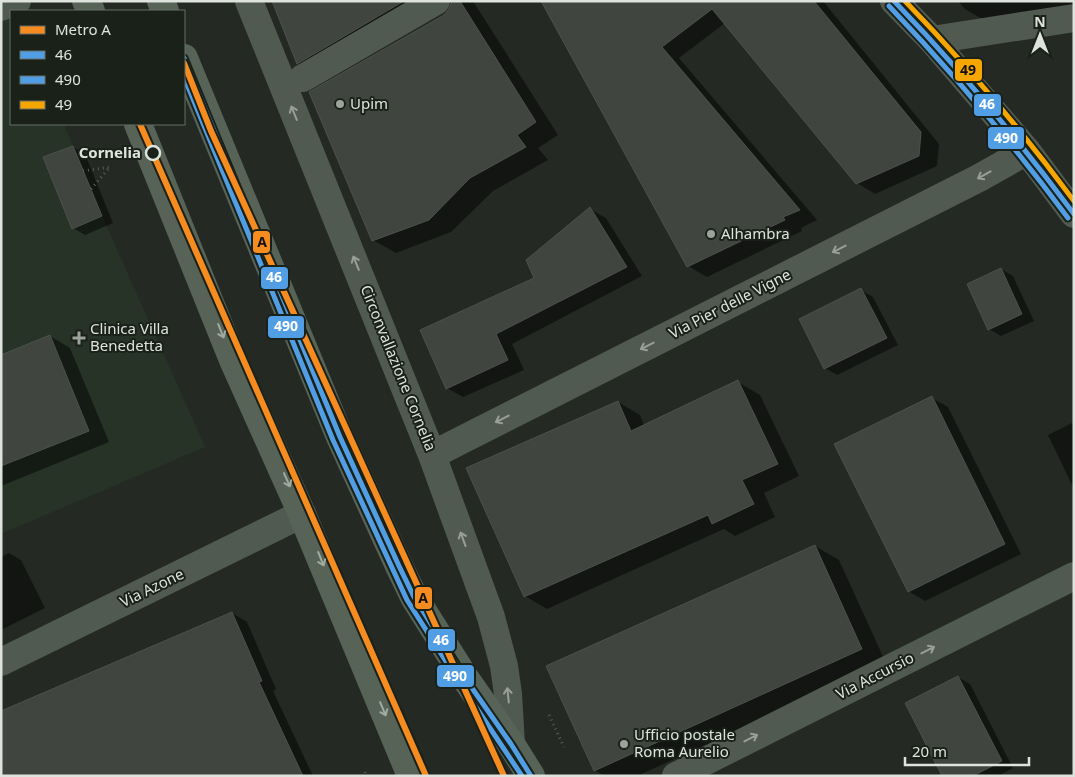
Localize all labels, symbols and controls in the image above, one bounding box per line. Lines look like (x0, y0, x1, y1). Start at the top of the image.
legend (10, 10, 185, 125)
north arrow (1015, 10, 1065, 60)
text: N (1034, 12, 1046, 31)
text: Metro A (55, 19, 111, 39)
text: 46 (55, 44, 72, 64)
line badge: 49 (954, 58, 983, 82)
text: 49 (960, 60, 976, 79)
text: 490 (55, 69, 81, 89)
place label: Upim (350, 93, 388, 113)
line badge: 46 (973, 93, 1002, 117)
text: 49 (55, 94, 72, 114)
text: 46 (979, 94, 995, 113)
marker: Upim (334, 98, 346, 110)
one-way arrow (289, 106, 299, 121)
line badge: 490 (987, 126, 1025, 150)
text: 490 (994, 128, 1018, 147)
place label: Cornelia (79, 142, 141, 162)
marker: Cornelia (145, 145, 161, 161)
one-way arrow (977, 170, 992, 180)
place label: Alhambra (721, 223, 790, 243)
marker: Alhambra (705, 228, 717, 240)
line badge: A (252, 230, 271, 254)
text: A (257, 232, 267, 251)
one-way arrow (832, 245, 847, 254)
one-way arrow (351, 256, 360, 271)
street label: Via Pier delle Vigne (665, 264, 794, 343)
line badge: 46 (260, 266, 289, 290)
text: 46 (266, 267, 282, 286)
street label: Circonvallazione Cornelia (356, 282, 441, 454)
line badge: 490 (267, 315, 305, 339)
text: 490 (274, 316, 298, 335)
place label: Clinica Villa Benedetta (90, 318, 169, 355)
one-way arrow (217, 323, 227, 338)
marker: Clinica Villa Benedetta (72, 331, 86, 345)
one-way arrow (640, 341, 655, 351)
one-way arrow (495, 414, 510, 424)
one-way arrow (283, 472, 292, 487)
one-way arrow (458, 532, 467, 548)
one-way arrow (316, 551, 326, 566)
street label: Via Azone (116, 563, 187, 611)
line badge: A (414, 586, 433, 610)
text: A (418, 588, 428, 607)
line badge: 46 (427, 628, 456, 652)
text: 46 (433, 630, 449, 649)
one-way arrow (920, 645, 935, 654)
street label: Via Accursio (832, 647, 917, 703)
line badge: 490 (436, 664, 475, 688)
text: 490 (443, 666, 467, 685)
one-way arrow (503, 687, 512, 703)
one-way arrow (378, 701, 388, 716)
place label: Ufficio postale Roma Aurelio (634, 724, 735, 761)
one-way arrow (743, 733, 758, 742)
scale bar (905, 734, 1029, 766)
marker: Ufficio postale Roma Aurelio (618, 738, 630, 750)
text: 20 m (912, 741, 947, 761)

